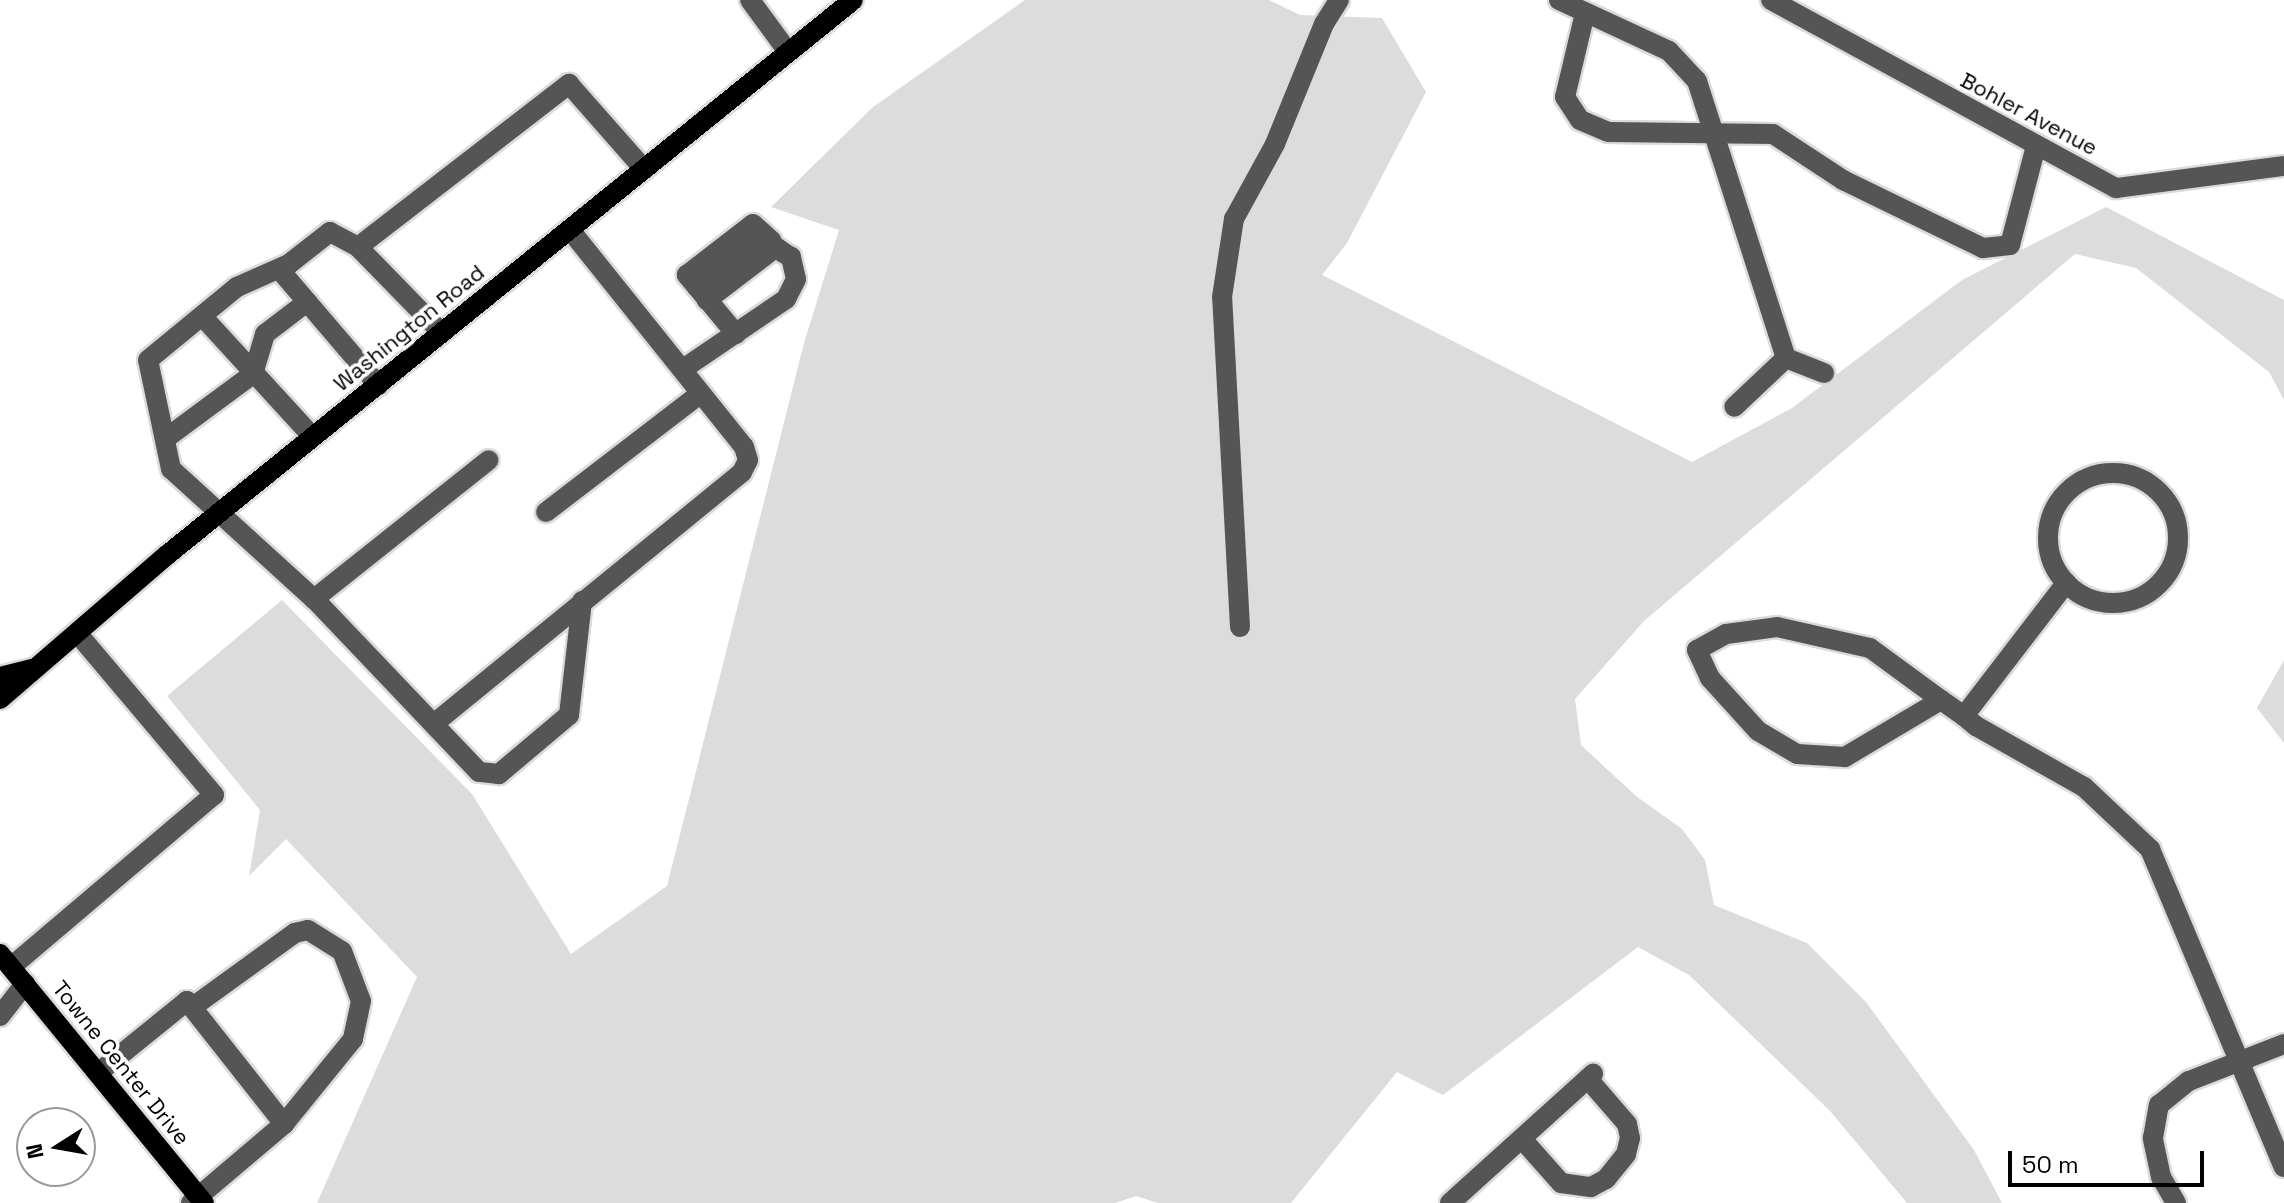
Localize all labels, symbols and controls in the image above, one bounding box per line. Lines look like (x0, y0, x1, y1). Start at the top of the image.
street label: Bohler Avenue (1956, 67, 2102, 161)
street label: Washington Road (328, 259, 490, 397)
street label: Towne Center Drive (47, 976, 195, 1150)
north arrow (16, 1107, 96, 1187)
scale bar (2012, 1135, 2208, 1185)
text: N (19, 1141, 50, 1161)
text: 50 m (2022, 1149, 2079, 1180)

